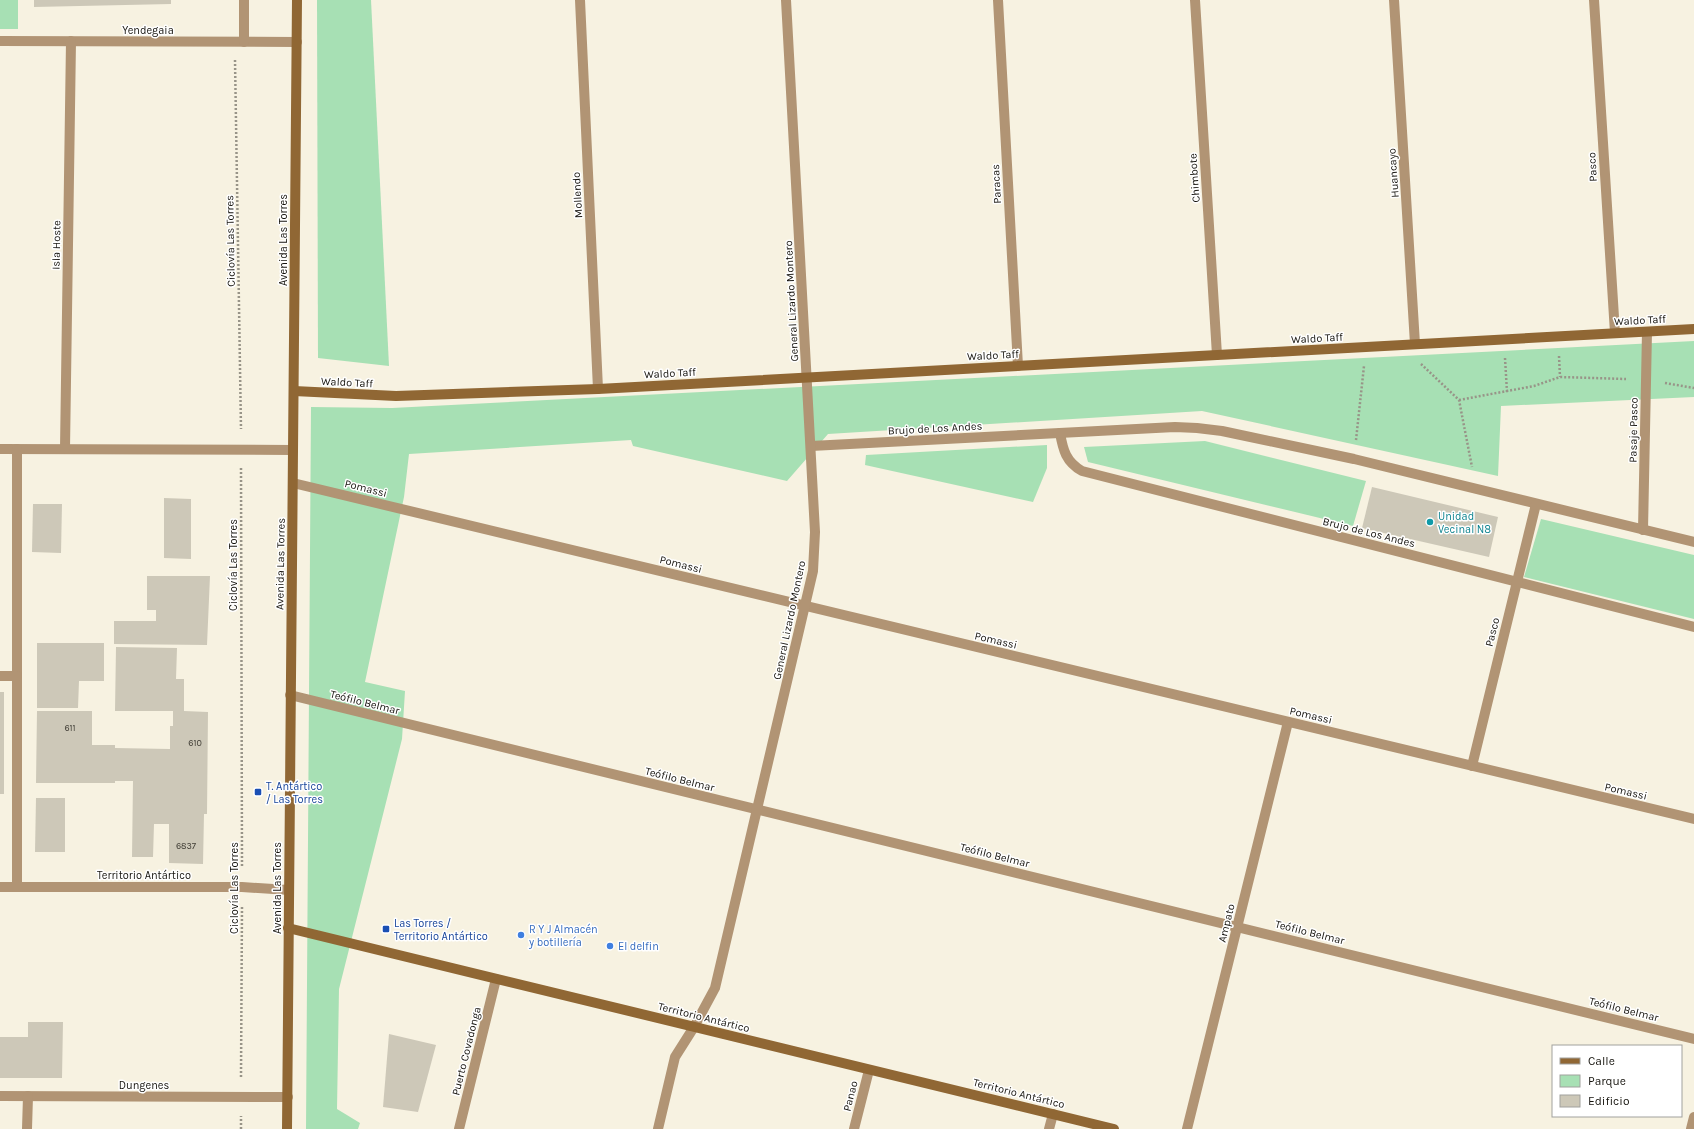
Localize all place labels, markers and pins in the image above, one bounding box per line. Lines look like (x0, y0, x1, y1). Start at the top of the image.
place label: Unidad Vecinal N8 (1438, 510, 1491, 536)
marker: Unidad Vecinal N8 (1425, 517, 1435, 527)
place label: T. Antártico / Las Torres (266, 780, 323, 806)
marker: T. Antártico / Las Torres (253, 787, 263, 797)
place label: Las Torres / Territorio Antártico (394, 917, 488, 943)
place label: R Y J Almacén y botillería (528, 923, 598, 949)
marker: Las Torres / Territorio Antártico (381, 924, 391, 934)
marker: R Y J Almacén y botillería (516, 930, 526, 940)
place label: El delfin (618, 940, 659, 953)
marker: El delfin (605, 941, 615, 951)

